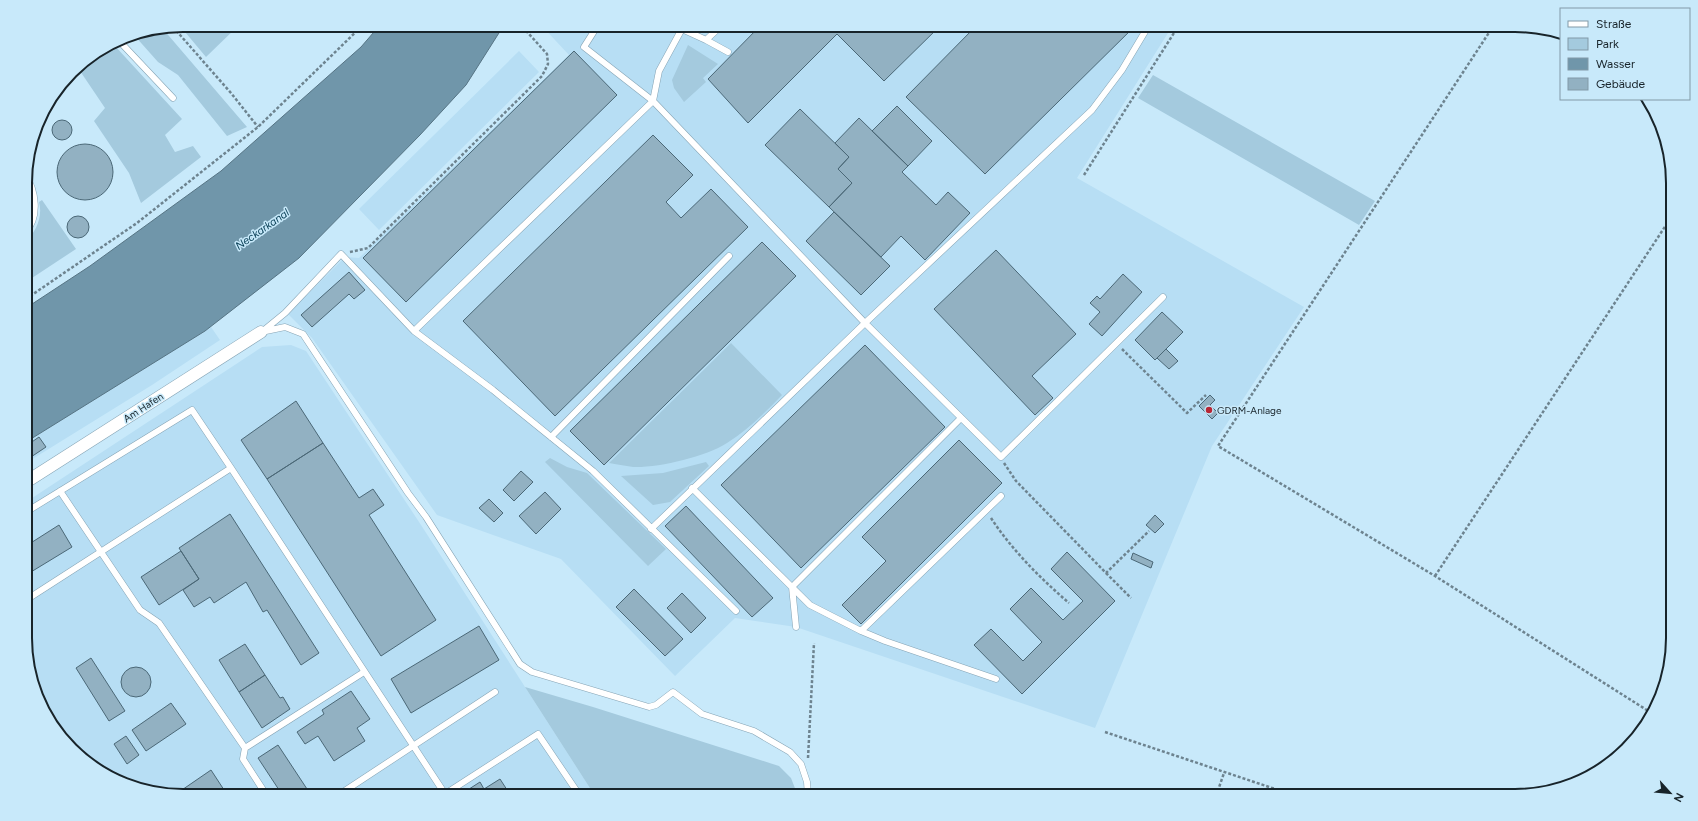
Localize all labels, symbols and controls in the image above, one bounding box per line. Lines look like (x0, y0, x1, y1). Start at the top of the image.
legend (1560, 8, 1690, 100)
text: Straße (1596, 17, 1632, 31)
text: Park (1596, 37, 1619, 51)
text: Wasser (1596, 57, 1635, 71)
text: Gebäude (1596, 77, 1646, 91)
water label: Neckarkanal (233, 206, 292, 253)
street label: Am Hafen (121, 389, 166, 425)
place label: GDRM-Anlage (1217, 404, 1282, 417)
marker: GDRM-Anlage (1204, 405, 1214, 415)
north arrow (1650, 773, 1690, 813)
text: N (1671, 791, 1686, 804)

